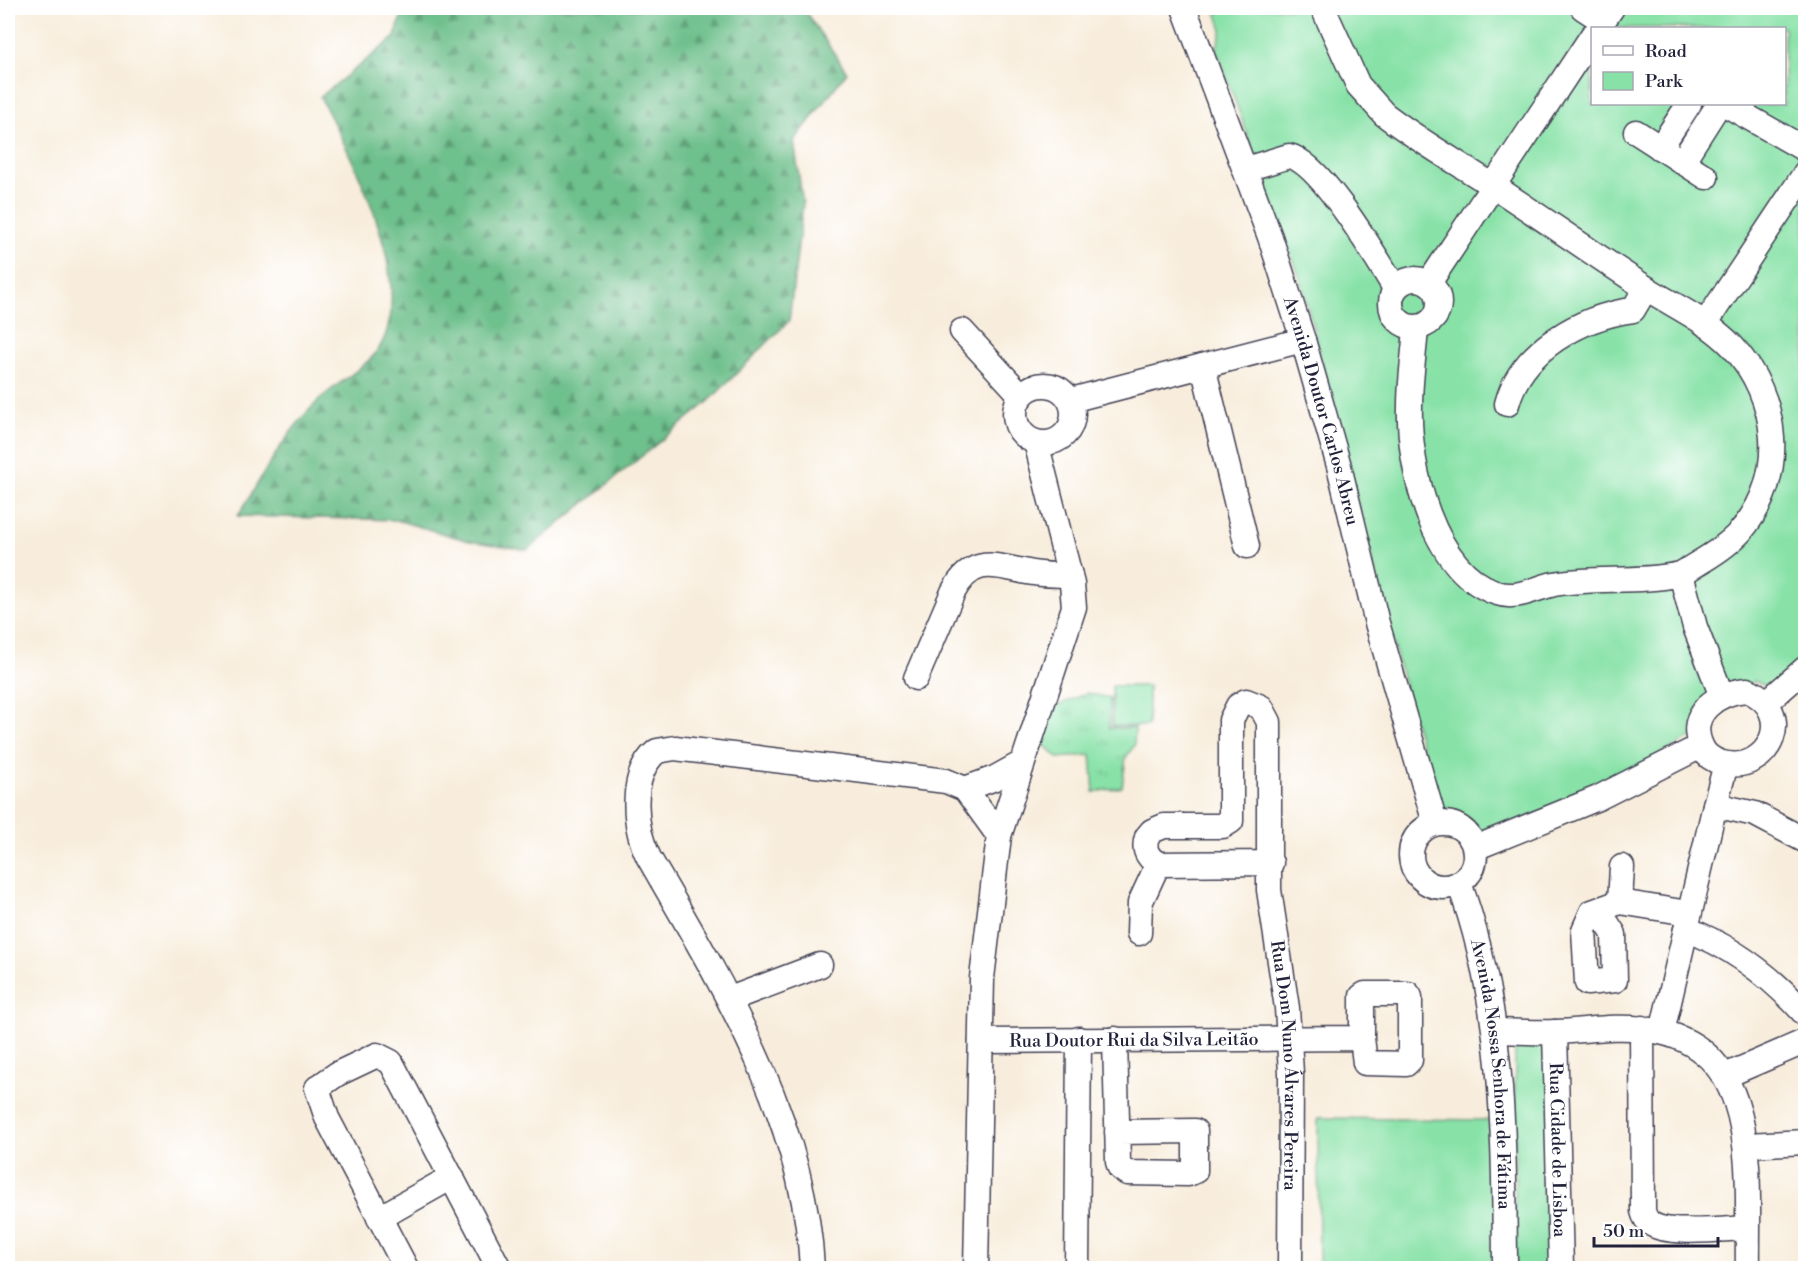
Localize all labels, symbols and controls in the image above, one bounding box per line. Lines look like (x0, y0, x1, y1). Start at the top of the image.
legend (1591, 27, 1786, 105)
text: Road (1645, 40, 1688, 63)
text: Park (1645, 70, 1684, 93)
street label: Avenida Doutor Carlos Abreu (1278, 293, 1365, 528)
street label: Avenida Nossa Senhora de Fátima (1465, 935, 1516, 1211)
street label: Rua Dom Nuno Álvares Pereira (1265, 939, 1303, 1192)
street label: Rua Doutor Rui da Silva Leitão (1009, 1027, 1259, 1052)
street label: Rua Cidade de Lisboa (1544, 1062, 1572, 1238)
scale bar (1594, 1210, 1718, 1248)
text: 50 m (1603, 1220, 1645, 1243)

